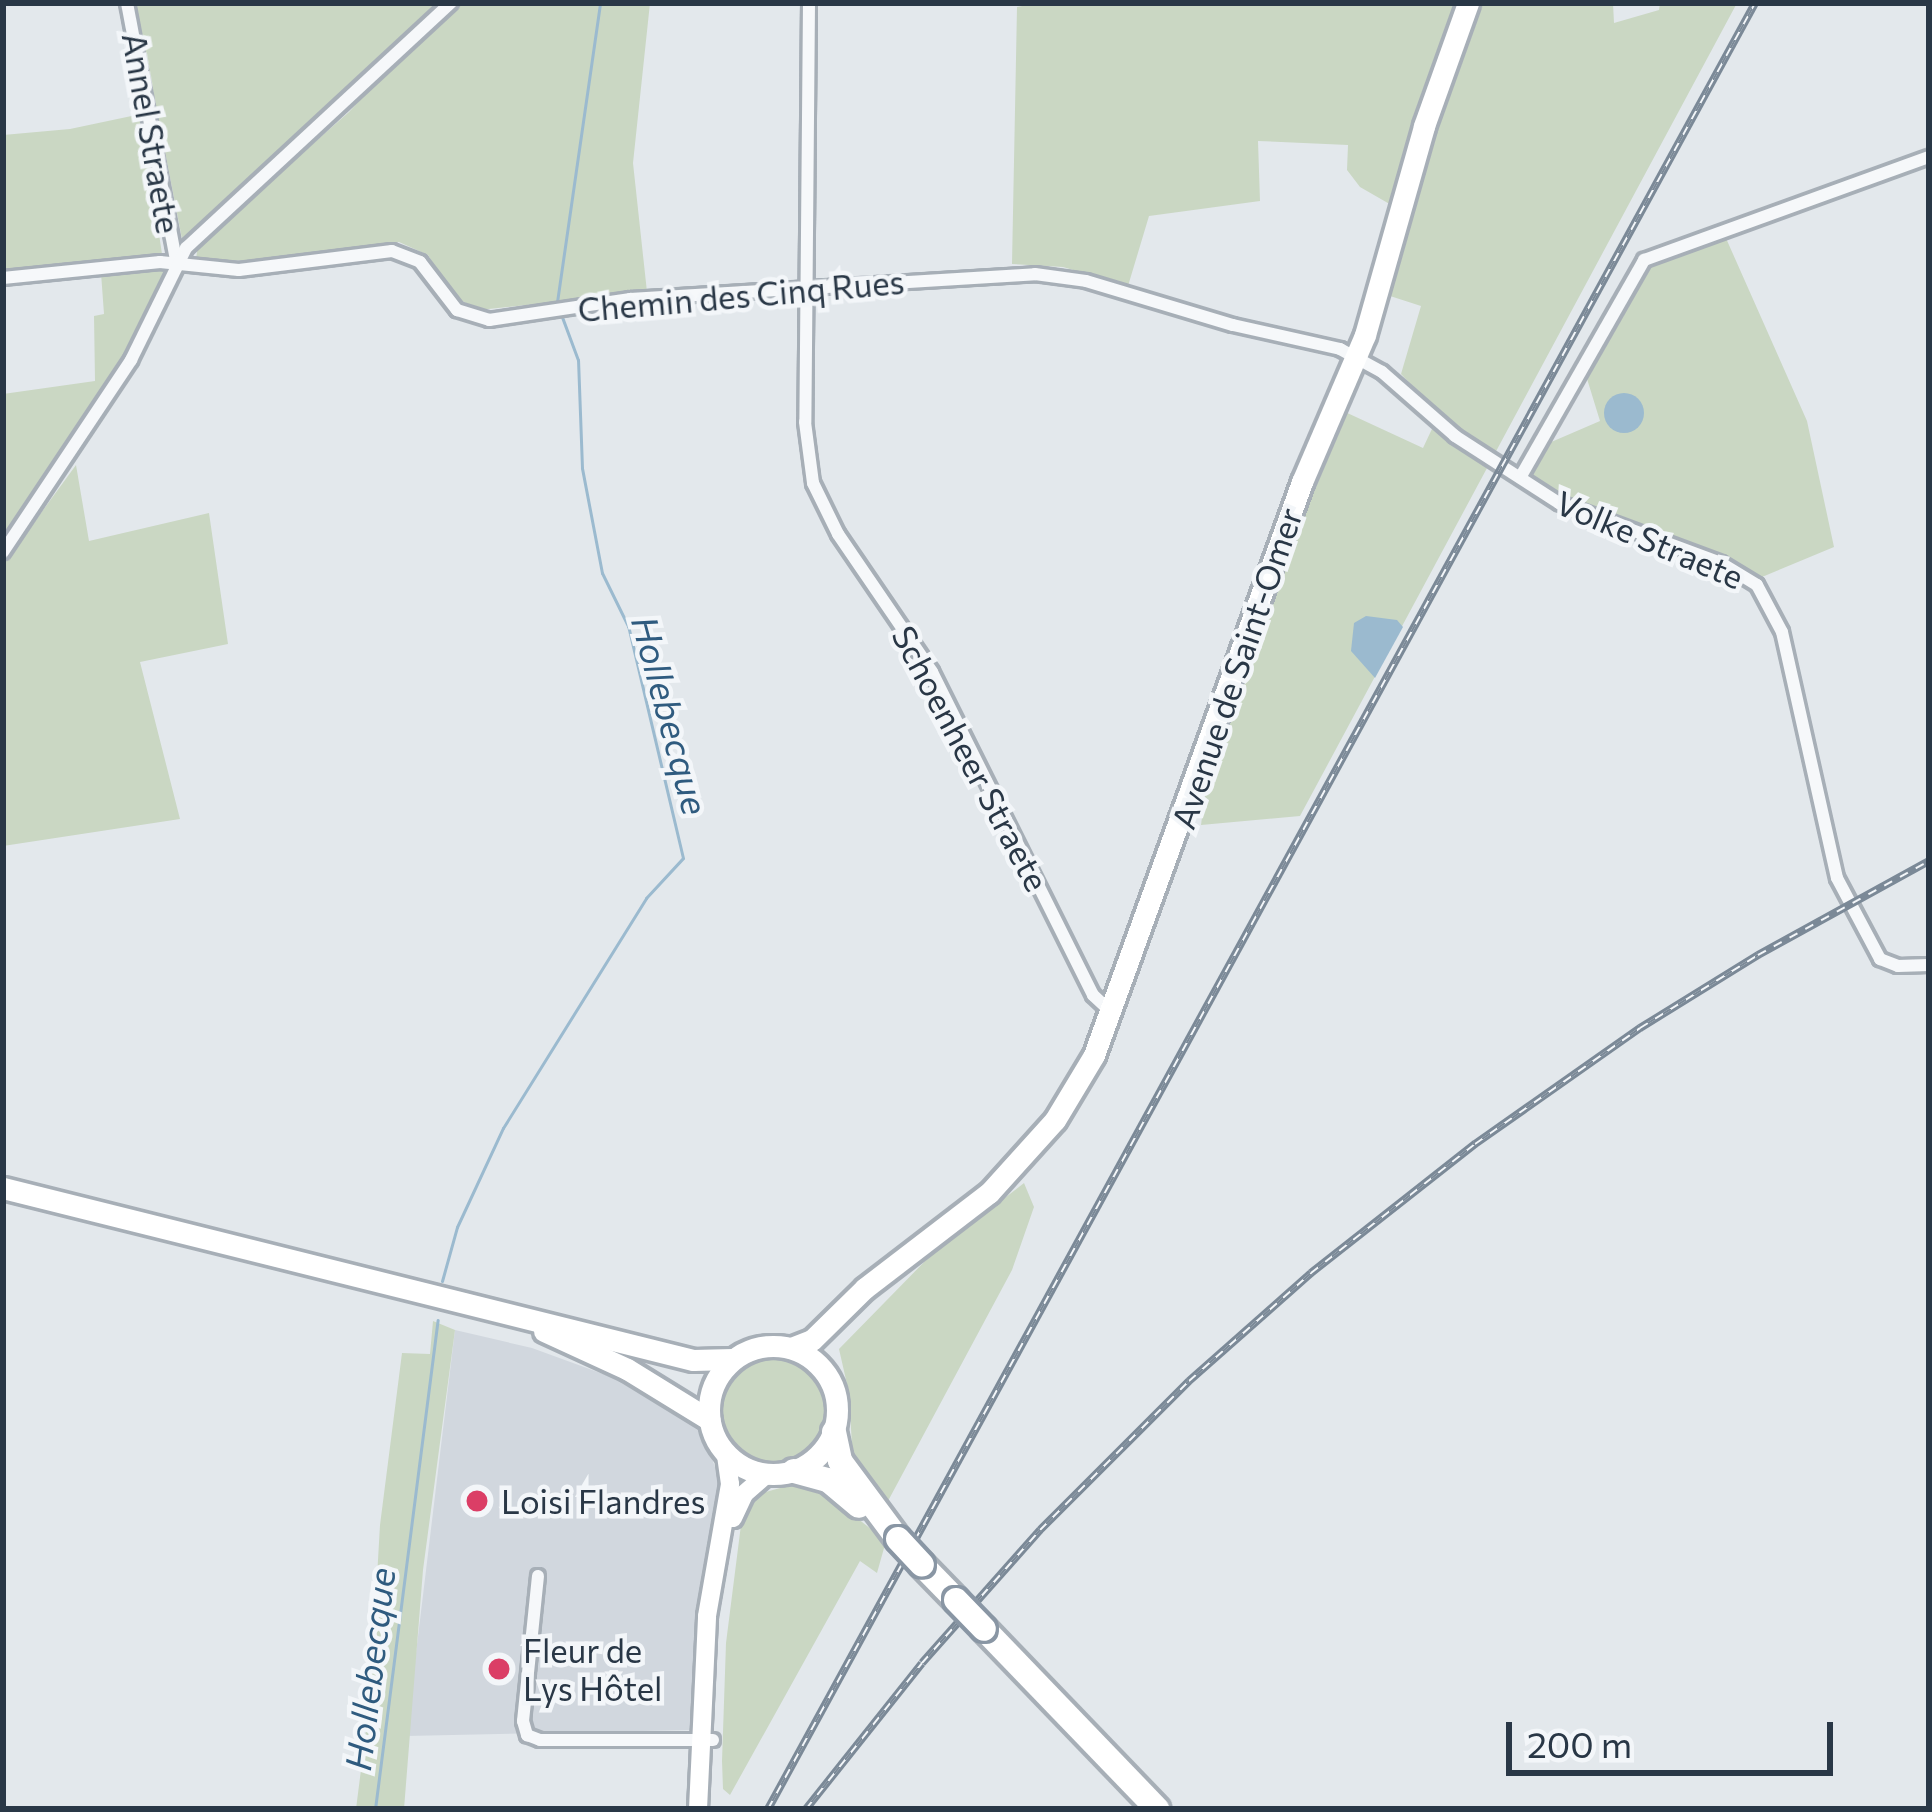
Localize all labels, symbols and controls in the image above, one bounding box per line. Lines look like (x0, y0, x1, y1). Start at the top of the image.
street label: Annel Straete (115, 29, 189, 237)
street label: Chemin des Cinq Rues (576, 261, 906, 329)
street label: Volke Straete (1550, 482, 1750, 596)
street label: Avenue de Saint-Omer (1162, 502, 1310, 834)
water label: Hollebecque (624, 611, 718, 819)
street label: Schoenheer Straete (884, 619, 1058, 897)
place label: Loisi Flandres (501, 1481, 705, 1521)
marker: Loisi Flandres (464, 1488, 490, 1514)
water label: Hollebecque (335, 1565, 403, 1773)
place label: Fleur de Lys Hôtel (523, 1630, 662, 1708)
marker: Fleur de Lys Hôtel (486, 1656, 512, 1682)
scale bar (1512, 1698, 1839, 1772)
text: 200 m (1527, 1721, 1632, 1765)

